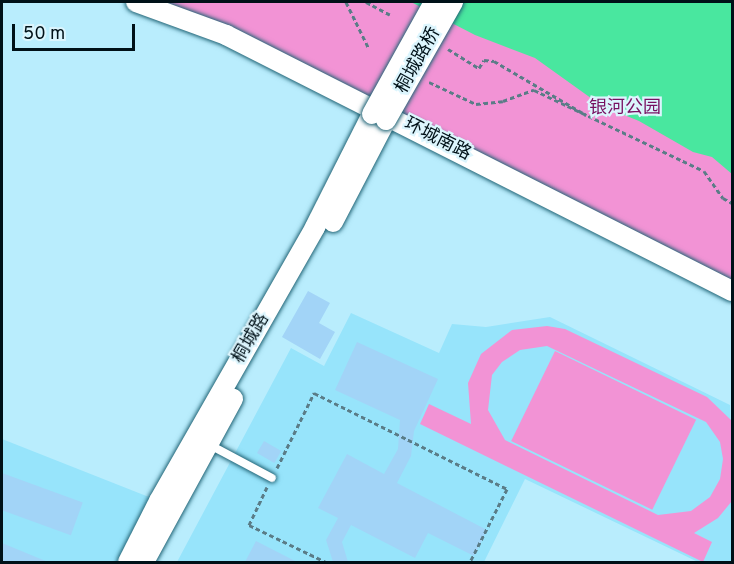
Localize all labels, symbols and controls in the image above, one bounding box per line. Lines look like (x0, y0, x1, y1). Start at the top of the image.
scale bar (15, 12, 138, 50)
text: 50 m (23, 23, 65, 46)
street label: 桐城路桥 (392, 24, 446, 98)
park label: 银河公园 (589, 98, 661, 120)
street label: 环城南路 (400, 114, 474, 166)
street label: 桐城路 (229, 310, 275, 368)

